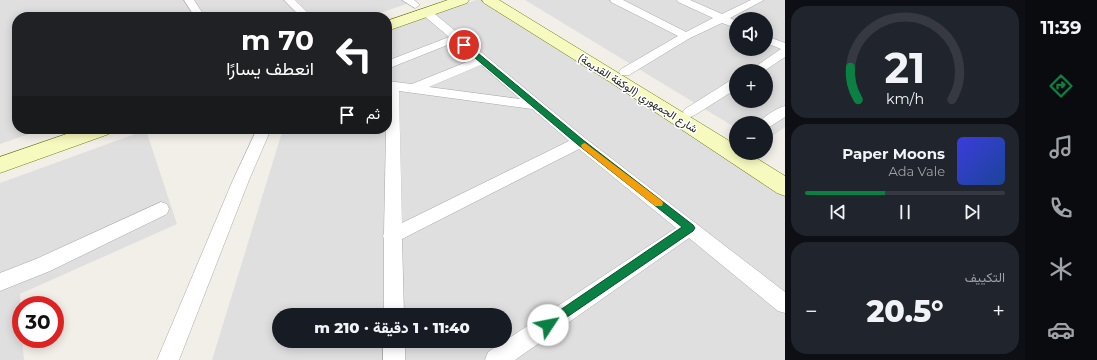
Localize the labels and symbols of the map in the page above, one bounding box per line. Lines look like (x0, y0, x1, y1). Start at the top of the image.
pin (447, 28, 481, 62)
street label: شارع الجمهوري (الوكفة القديمة) (574, 50, 701, 138)
speed limit sign: 30 (12, 296, 64, 348)
position arrow (527, 304, 569, 346)

